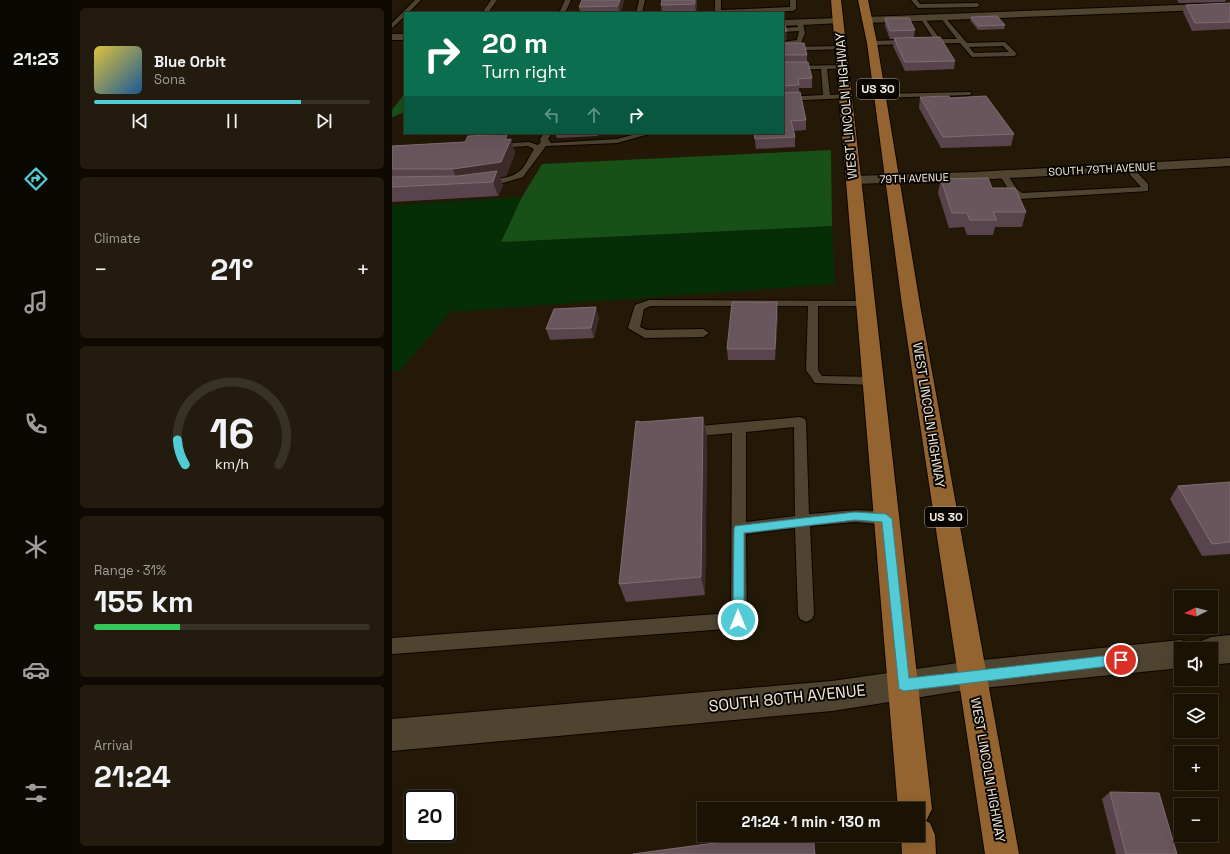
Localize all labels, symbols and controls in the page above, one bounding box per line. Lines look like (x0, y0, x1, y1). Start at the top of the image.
text: 20 m (482, 25, 548, 61)
icon: right (416, 28, 468, 80)
street label: WEST LINCOLN HIGHWAY (831, 32, 861, 180)
text: 21:23 (13, 47, 59, 70)
text: Blue Orbit (154, 52, 226, 71)
text: Turn right (482, 60, 566, 83)
text: Sona (154, 71, 185, 88)
road number: US 30 (857, 79, 899, 99)
icon: left (541, 104, 563, 126)
icon: ahead (583, 104, 605, 126)
icon: right (625, 104, 647, 126)
icon: previous (129, 110, 151, 132)
icon: pause (221, 110, 243, 132)
icon: next (313, 110, 335, 132)
street label: SOUTH 79TH AVENUE (1048, 159, 1156, 179)
icon: directions (22, 165, 50, 193)
street label: 79TH AVENUE (879, 170, 949, 186)
text: Climate (94, 230, 140, 247)
text: 21° (210, 250, 254, 289)
text: − (94, 255, 108, 283)
text: + (356, 255, 370, 283)
icon: music (22, 288, 50, 316)
street label: WEST LINCOLN HIGHWAY (909, 341, 949, 489)
text: 16 (210, 407, 254, 460)
icon: phone (22, 410, 50, 438)
text: km/h (215, 455, 249, 473)
road number: US 30 (925, 507, 967, 527)
icon: climate (22, 533, 50, 561)
text: Range · 31% (94, 562, 166, 579)
text: 155 km (94, 582, 194, 621)
north arrow (1174, 590, 1218, 634)
map controls (1174, 590, 1218, 842)
position arrow (717, 599, 759, 641)
button: sound (1174, 642, 1218, 686)
pin (1104, 643, 1138, 677)
icon: arrive (1110, 649, 1132, 671)
icon: car (22, 656, 50, 684)
street label: SOUTH 80TH AVENUE (708, 679, 866, 717)
button: layers (1174, 694, 1218, 738)
street label: WEST LINCOLN HIGHWAY (967, 696, 1009, 844)
text: Arrival (94, 737, 133, 754)
button: + (1174, 746, 1218, 790)
text: 21:24 (94, 757, 171, 796)
icon: filters (22, 779, 50, 807)
speed limit sign: 20 (404, 790, 456, 842)
button: − (1174, 798, 1218, 842)
text: 21:24 · 1 min · 130 m (741, 812, 881, 831)

